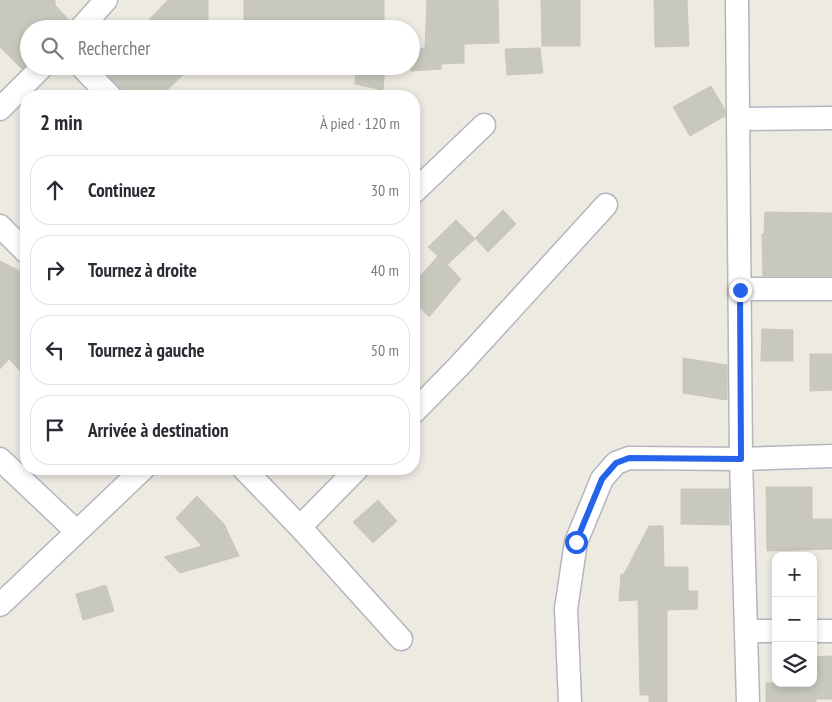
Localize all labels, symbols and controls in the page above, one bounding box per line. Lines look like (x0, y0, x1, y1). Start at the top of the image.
search box (20, 20, 420, 75)
icon: search (38, 34, 66, 62)
text: Rechercher (78, 36, 150, 60)
text: 2 min (40, 109, 82, 136)
text: À pied · 120 m (320, 113, 400, 133)
icon: ahead (41, 176, 69, 204)
text: Continuez (88, 178, 155, 202)
text: 30 m (371, 180, 399, 200)
icon: right (41, 256, 69, 284)
text: Tournez à droite (88, 258, 197, 282)
text: 40 m (371, 260, 399, 280)
route end (729, 279, 752, 302)
icon: left (41, 336, 69, 364)
text: Tournez à gauche (88, 338, 205, 362)
text: 50 m (371, 340, 399, 360)
icon: arrive (41, 416, 69, 444)
text: Arrivée à destination (88, 418, 229, 442)
route start (565, 531, 588, 554)
map controls (772, 552, 817, 687)
button: + (772, 552, 817, 597)
button: − (772, 597, 817, 642)
button: layers (772, 642, 817, 687)

